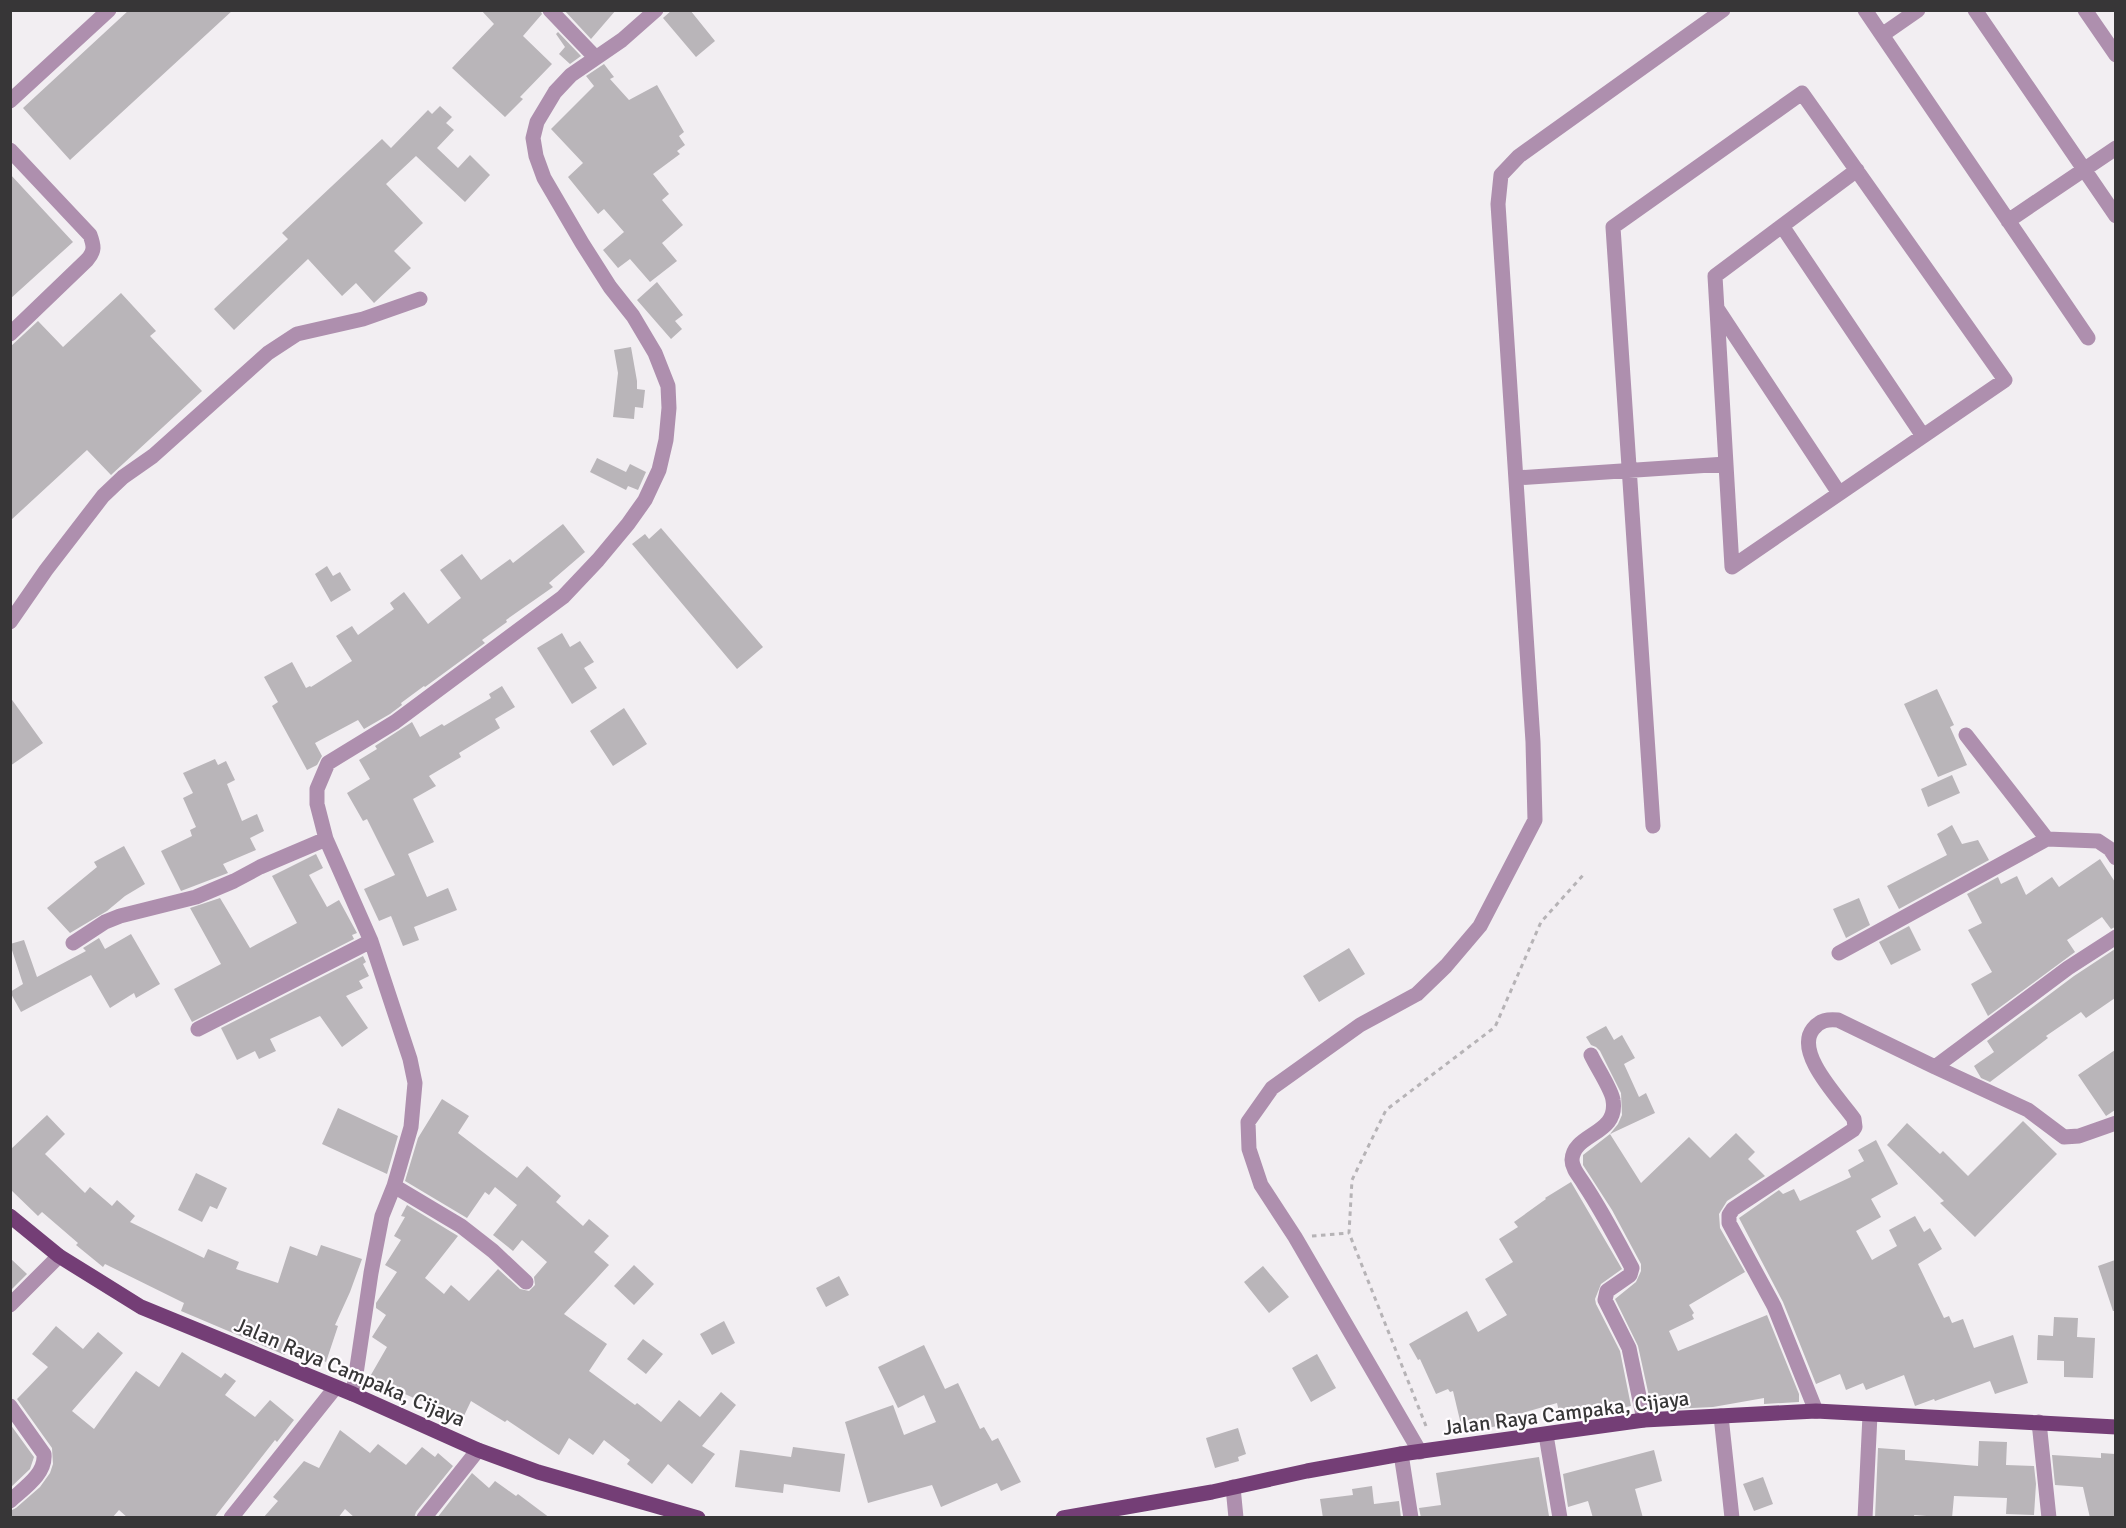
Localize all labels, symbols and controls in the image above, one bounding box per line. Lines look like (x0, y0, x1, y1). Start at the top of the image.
street label: Jalan Raya Campaka, Cijaya (231, 1312, 469, 1432)
street label: Jalan Raya Campaka, Cijaya (1441, 1385, 1691, 1441)

